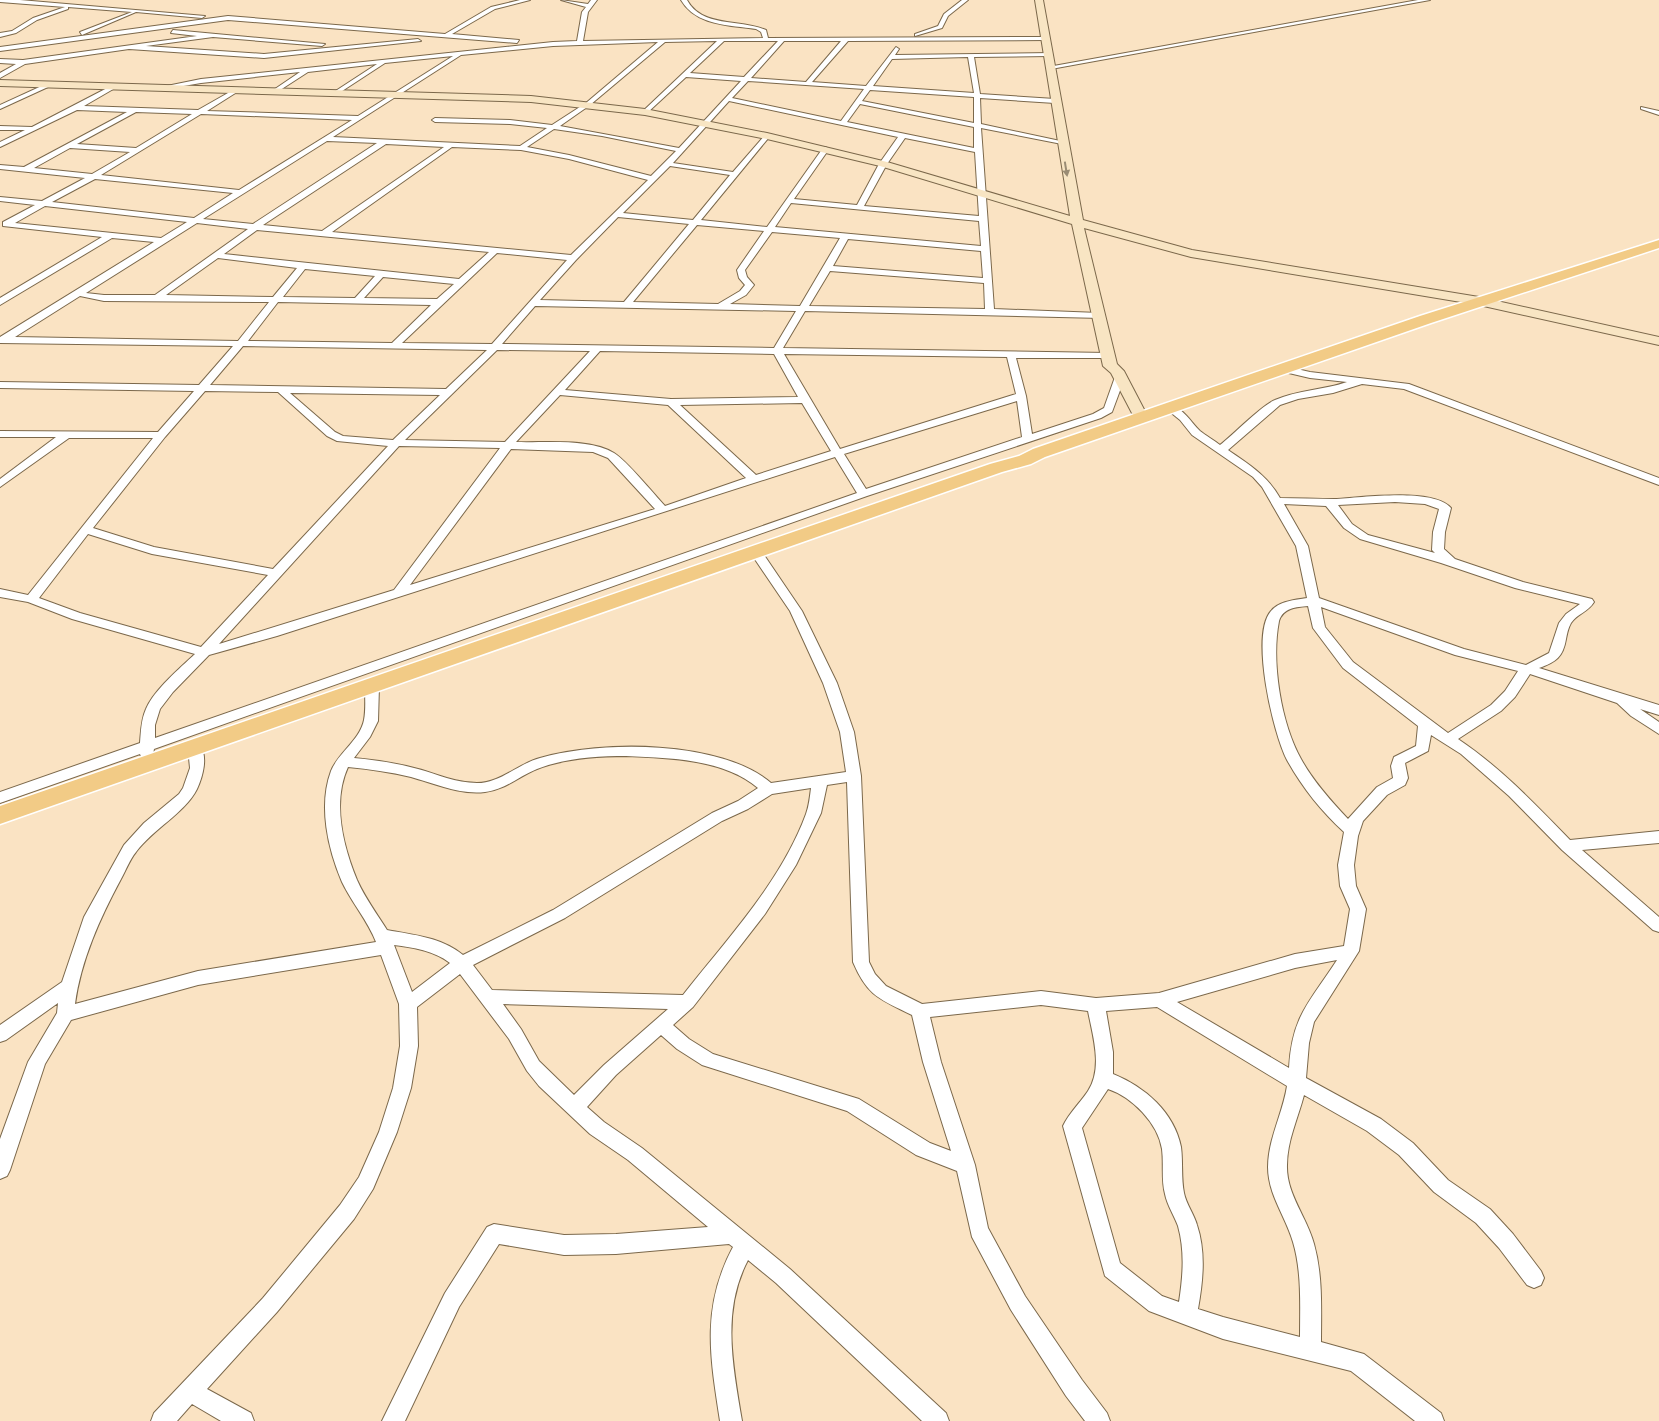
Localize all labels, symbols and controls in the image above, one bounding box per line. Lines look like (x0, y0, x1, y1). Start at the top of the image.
one-way arrow (1063, 161, 1071, 177)

